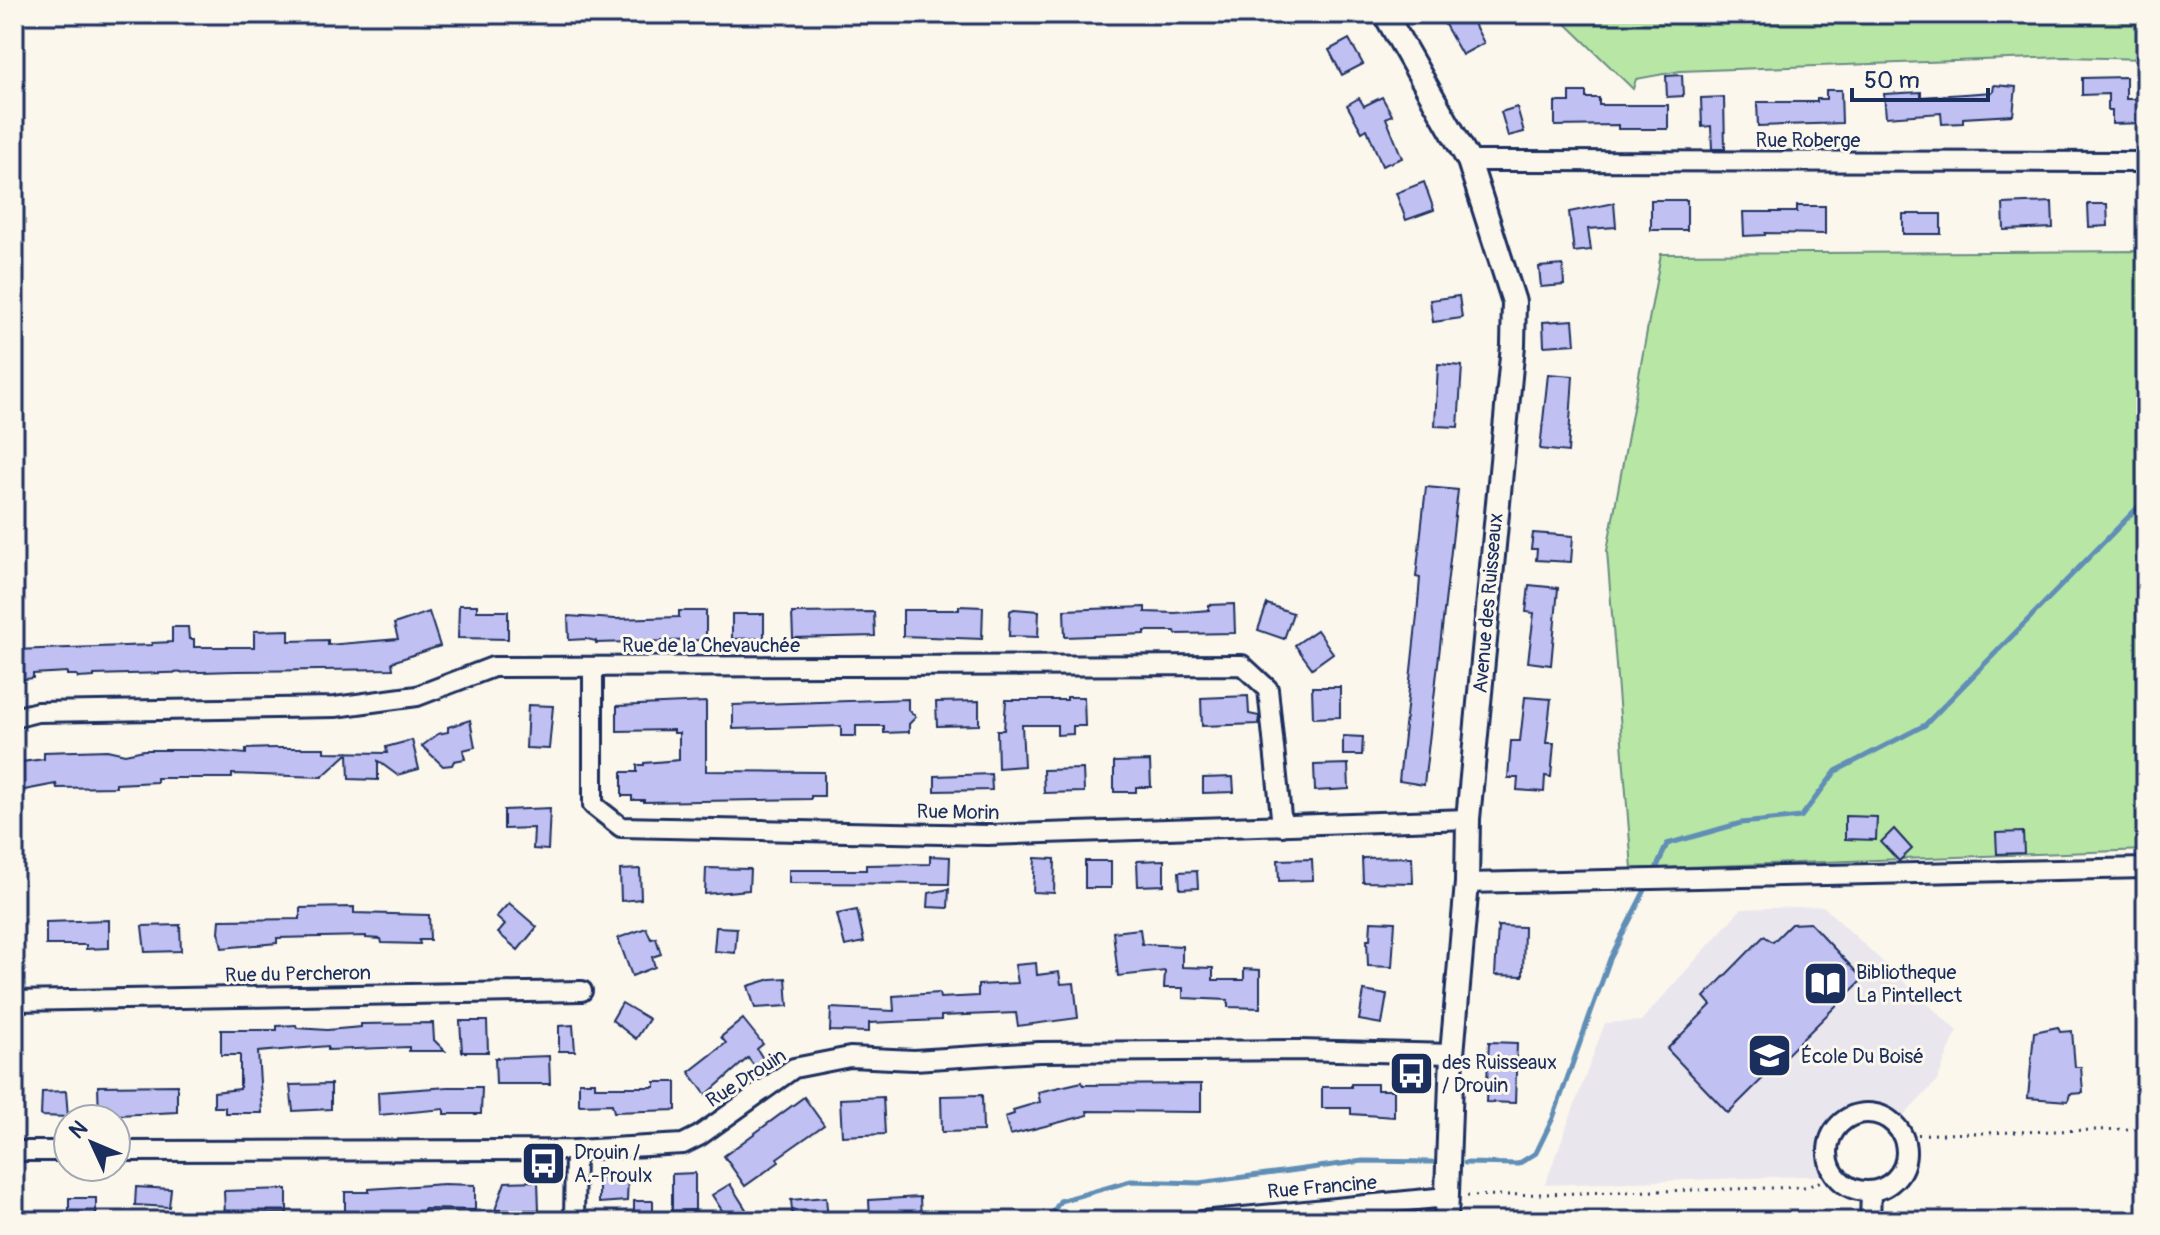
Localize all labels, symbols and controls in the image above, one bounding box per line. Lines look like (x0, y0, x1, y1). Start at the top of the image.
scale bar (1852, 52, 1988, 102)
text: 50 m (1864, 66, 1920, 95)
street label: Rue Roberge (1756, 128, 1861, 153)
street label: Avenue des Ruisseaux (1468, 512, 1508, 694)
street label: Rue de la Chevauchée (622, 633, 800, 658)
street label: Rue Morin (916, 799, 1000, 825)
library icon: Bibliotheque La Pintellect (1801, 959, 1849, 1007)
street label: Rue du Percheron (225, 960, 371, 988)
place label: Bibliotheque La Pintellect (1856, 960, 1963, 1008)
school or university icon: École Du Boisé (1746, 1032, 1794, 1080)
street label: Rue Drouin (701, 1043, 791, 1113)
place label: École Du Boisé (1801, 1044, 1924, 1069)
bus stop icon: des Ruisseaux / Drouin (1387, 1050, 1435, 1098)
place label: des Ruisseaux / Drouin (1442, 1050, 1557, 1098)
north arrow (52, 1103, 132, 1183)
text: N (63, 1115, 94, 1145)
bus stop icon: Drouin / A.-Proulx (519, 1139, 567, 1187)
place label: Drouin / A.-Proulx (574, 1140, 652, 1188)
street label: Rue Francine (1266, 1170, 1378, 1204)

